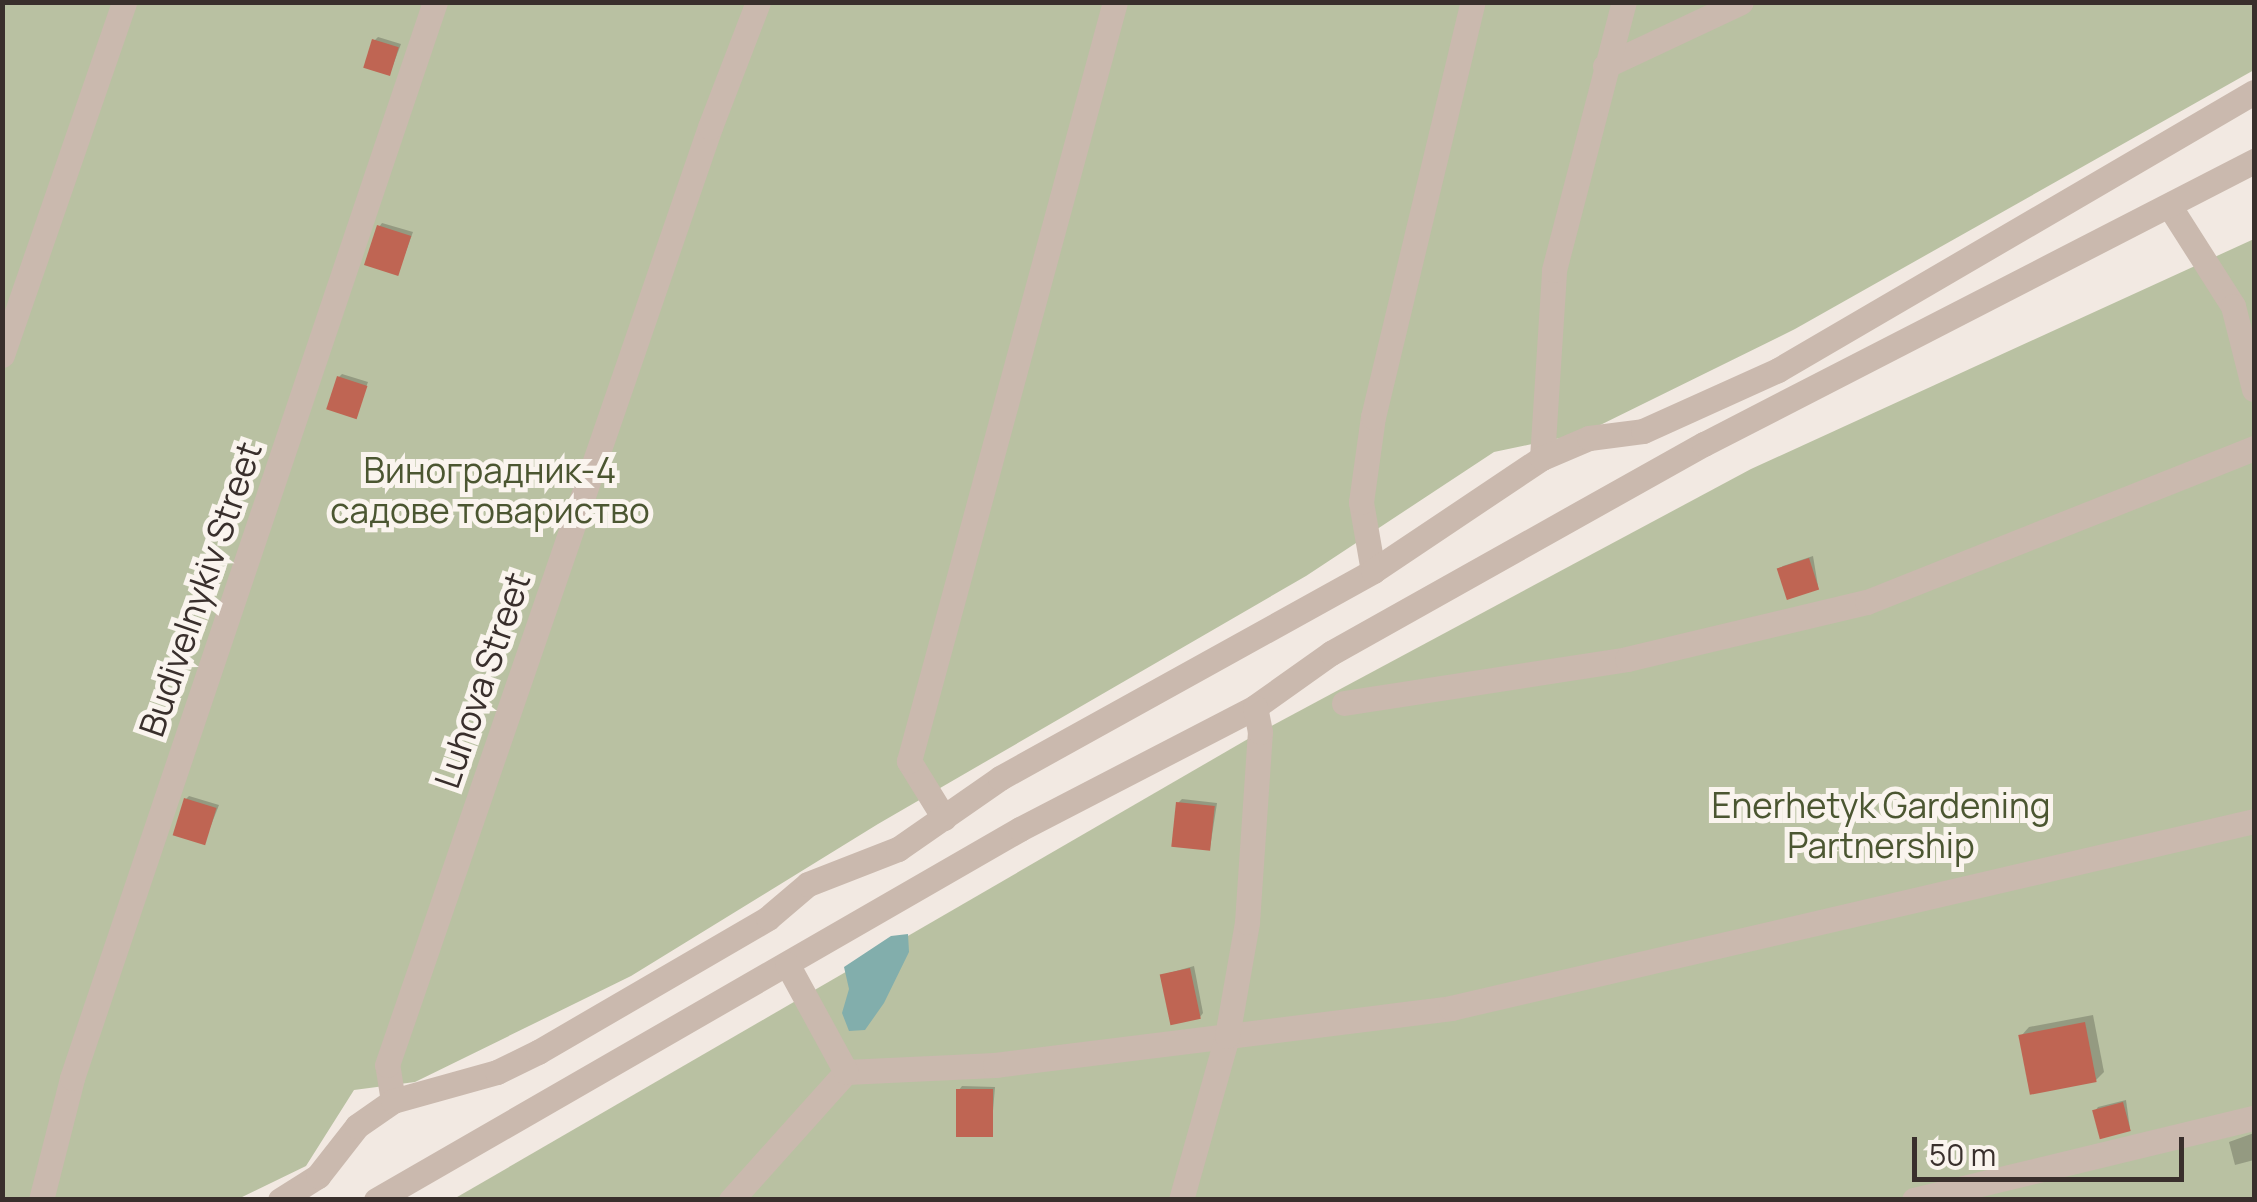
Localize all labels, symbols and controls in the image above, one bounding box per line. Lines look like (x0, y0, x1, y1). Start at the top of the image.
street label: Budivelnykiv Street (130, 436, 270, 742)
park label: Виноградник-4 садове товариство (330, 449, 650, 531)
street label: Luhova Street (425, 567, 539, 793)
park label: Enerhetyk Gardening Partnership (1712, 784, 2050, 866)
scale bar (1917, 1117, 2190, 1179)
text: 50 m (1929, 1134, 1996, 1175)

